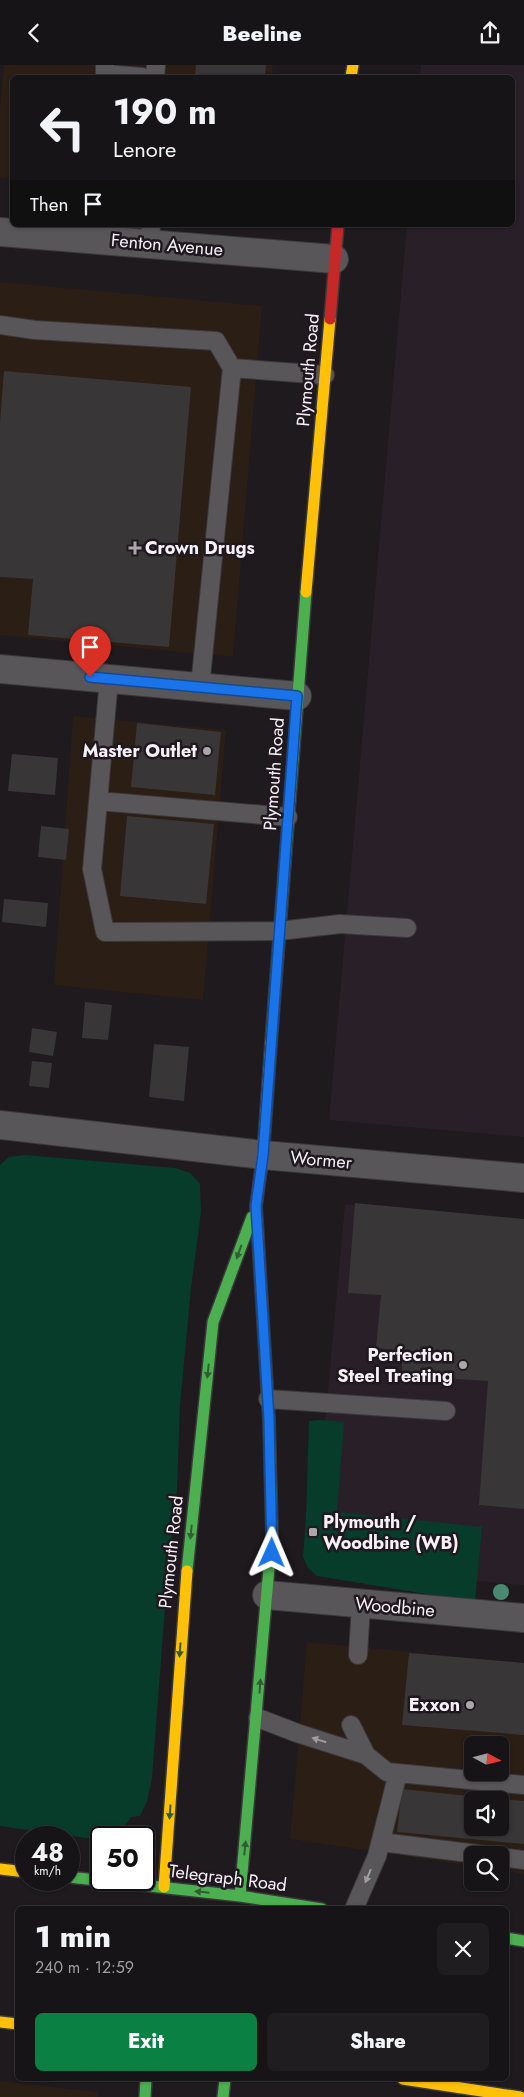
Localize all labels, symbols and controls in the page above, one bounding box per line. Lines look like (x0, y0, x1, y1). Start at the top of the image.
text: Beeline (222, 17, 302, 49)
icon: back (20, 19, 48, 47)
icon: share (476, 19, 504, 47)
text: 190 m (113, 87, 217, 137)
icon: left (30, 95, 95, 160)
text: Lenore (113, 133, 176, 165)
icon: arrive (79, 190, 107, 218)
text: Then (30, 191, 69, 218)
street label: Fenton Avenue (110, 227, 224, 263)
street label: Plymouth Road (290, 312, 326, 428)
place label: Crown Drugs (145, 535, 255, 561)
marker: Crown Drugs (129, 542, 141, 554)
pin (69, 626, 111, 677)
icon: arrive (76, 633, 104, 661)
street label: Plymouth Road (257, 717, 291, 831)
place label: Master Outlet (82, 738, 197, 764)
marker: Master Outlet (201, 745, 213, 757)
street label: Wormer (289, 1144, 354, 1176)
one-way arrow (235, 1245, 243, 1260)
place label: Perfection Steel Treating (337, 1342, 453, 1389)
marker: Perfection Steel Treating (457, 1359, 469, 1371)
one-way arrow (204, 1363, 212, 1379)
street label: Plymouth Road (152, 1494, 190, 1610)
place label: Plymouth / Woodbine (WB) (323, 1509, 459, 1556)
one-way arrow (187, 1524, 195, 1540)
position arrow (245, 1526, 297, 1578)
marker: Plymouth / Woodbine (WB) (307, 1526, 319, 1538)
street label: Woodbine (354, 1591, 436, 1623)
one-way arrow (176, 1642, 184, 1658)
one-way arrow (257, 1677, 265, 1693)
place label: Exxon (409, 1692, 460, 1718)
marker: Exxon (464, 1699, 476, 1711)
one-way arrow (312, 1736, 327, 1743)
north arrow (464, 1736, 509, 1781)
map controls (464, 1736, 509, 1891)
button: sound (464, 1791, 509, 1836)
one-way arrow (165, 1804, 173, 1820)
speed limit sign: 50 (90, 1826, 155, 1891)
text: 48 (31, 1834, 64, 1870)
one-way arrow (241, 1839, 249, 1855)
button: search (464, 1846, 509, 1891)
street label: Telegraph Road (168, 1858, 288, 1898)
text: km/h (34, 1862, 61, 1880)
one-way arrow (364, 1868, 372, 1883)
one-way arrow (194, 1888, 210, 1896)
text: 1 min (35, 1915, 111, 1958)
button: close (437, 1923, 489, 1975)
text: 240 m · 12:59 (35, 1956, 134, 1979)
button: Exit (35, 2013, 257, 2071)
button: Share (267, 2013, 489, 2071)

